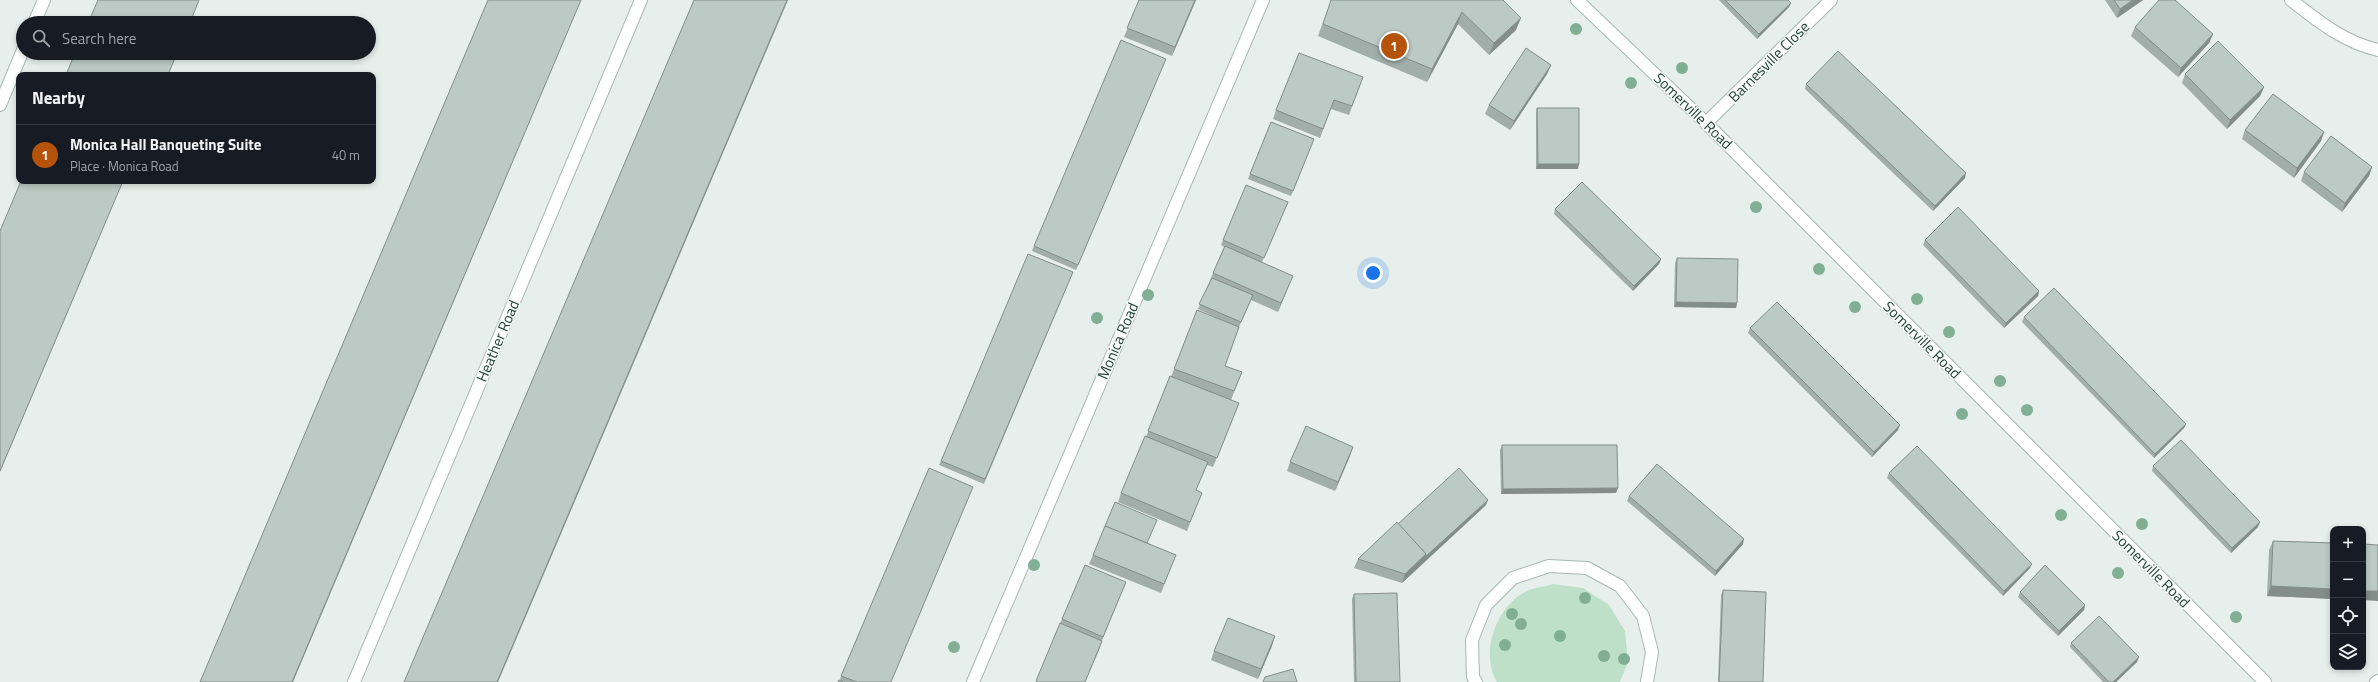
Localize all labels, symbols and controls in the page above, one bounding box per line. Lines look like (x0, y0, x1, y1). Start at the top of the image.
search box (16, 16, 376, 60)
street label: Barnesville Close (1723, 16, 1815, 108)
icon: search (30, 27, 52, 49)
text: Search here (62, 27, 136, 50)
pin: 1 (1381, 31, 1407, 61)
street label: Somerville Road (1649, 67, 1738, 154)
text: Nearby (32, 85, 85, 111)
text: Monica Hall Banqueting Suite (70, 133, 261, 156)
text: 1 (41, 145, 49, 165)
text: 40 m (332, 145, 360, 165)
text: Place · Monica Road (70, 156, 179, 176)
your location (1363, 263, 1383, 283)
street label: Somerville Road (1878, 295, 1967, 384)
street label: Heather Road (470, 296, 525, 385)
street label: Monica Road (1091, 299, 1144, 383)
street label: Somerville Road (2107, 524, 2196, 613)
map controls (2330, 526, 2366, 670)
button: + (2330, 526, 2366, 562)
button: − (2330, 562, 2366, 598)
button: locate (2330, 598, 2366, 634)
button: layers (2330, 634, 2366, 670)

